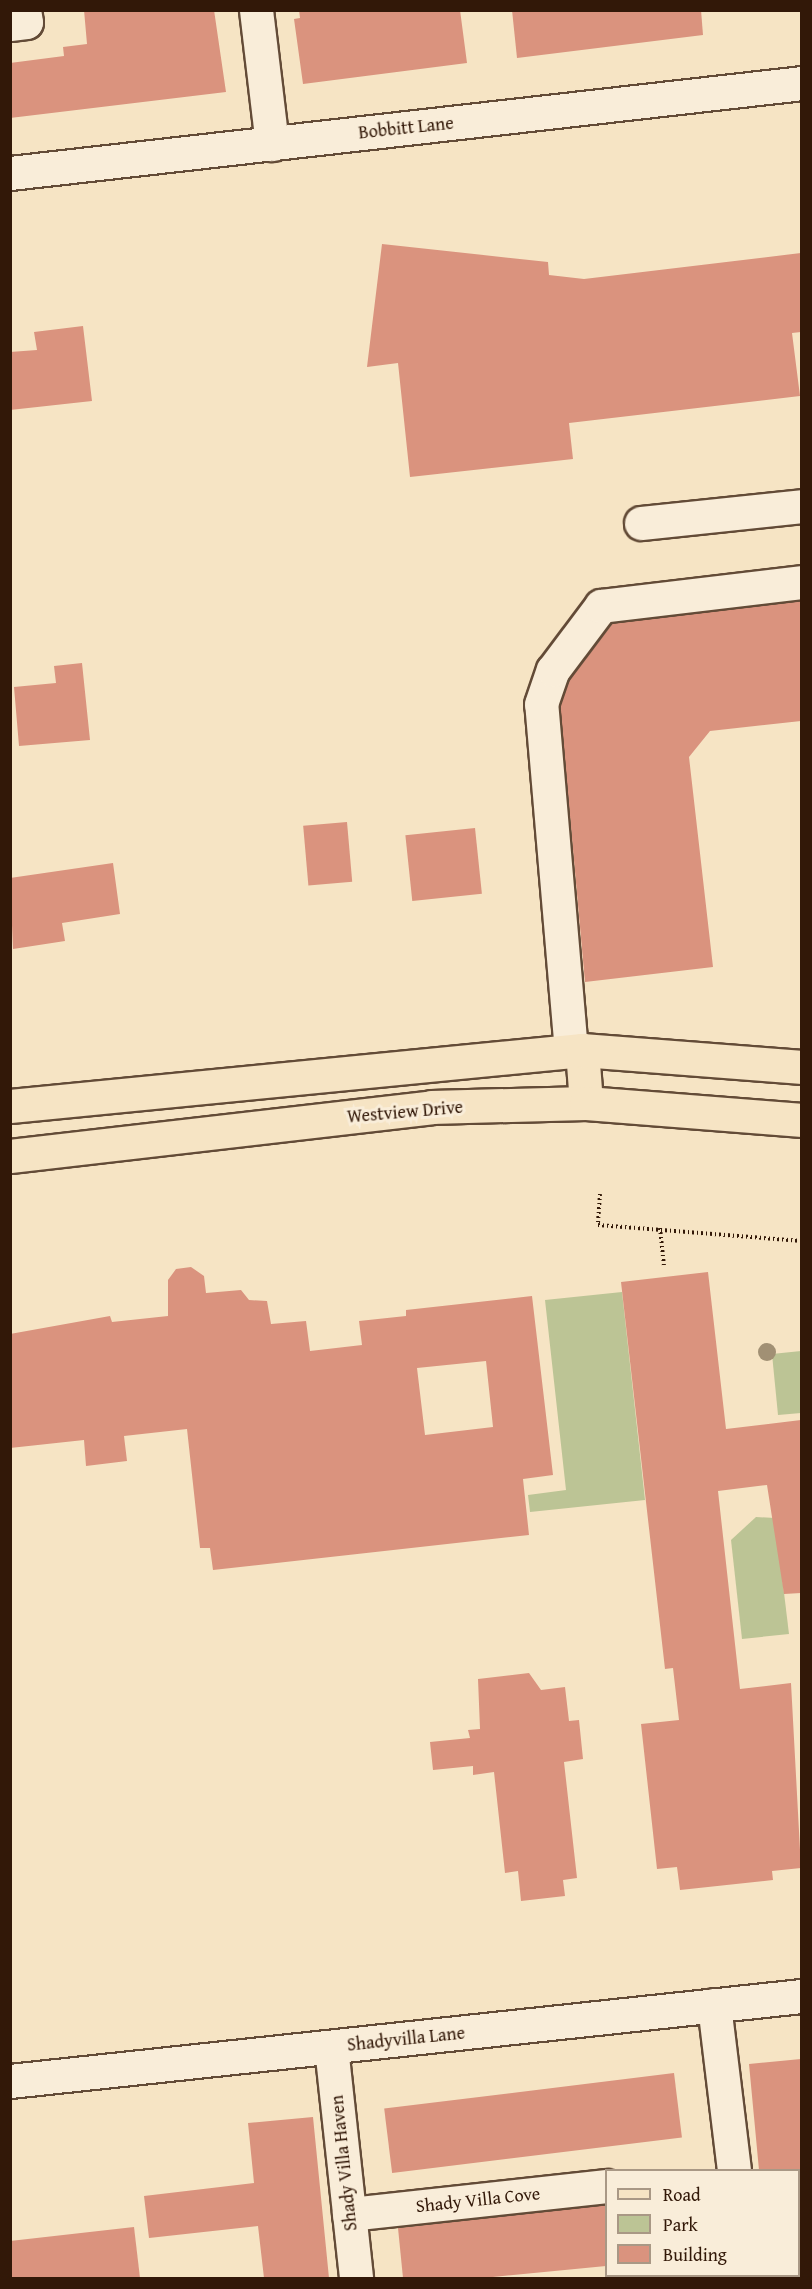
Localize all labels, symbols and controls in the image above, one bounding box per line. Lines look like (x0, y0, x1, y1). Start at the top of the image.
street label: Bobbitt Lane (357, 112, 455, 144)
street label: Westview Drive (346, 1096, 464, 1128)
street label: Shadyvilla Lane (346, 2022, 466, 2056)
street label: Shady Villa Haven (326, 2094, 362, 2232)
legend (605, 2169, 800, 2277)
text: Road (663, 2181, 701, 2208)
street label: Shady Villa Cove (415, 2183, 541, 2217)
text: Park (663, 2211, 698, 2238)
text: Building (663, 2241, 727, 2268)

